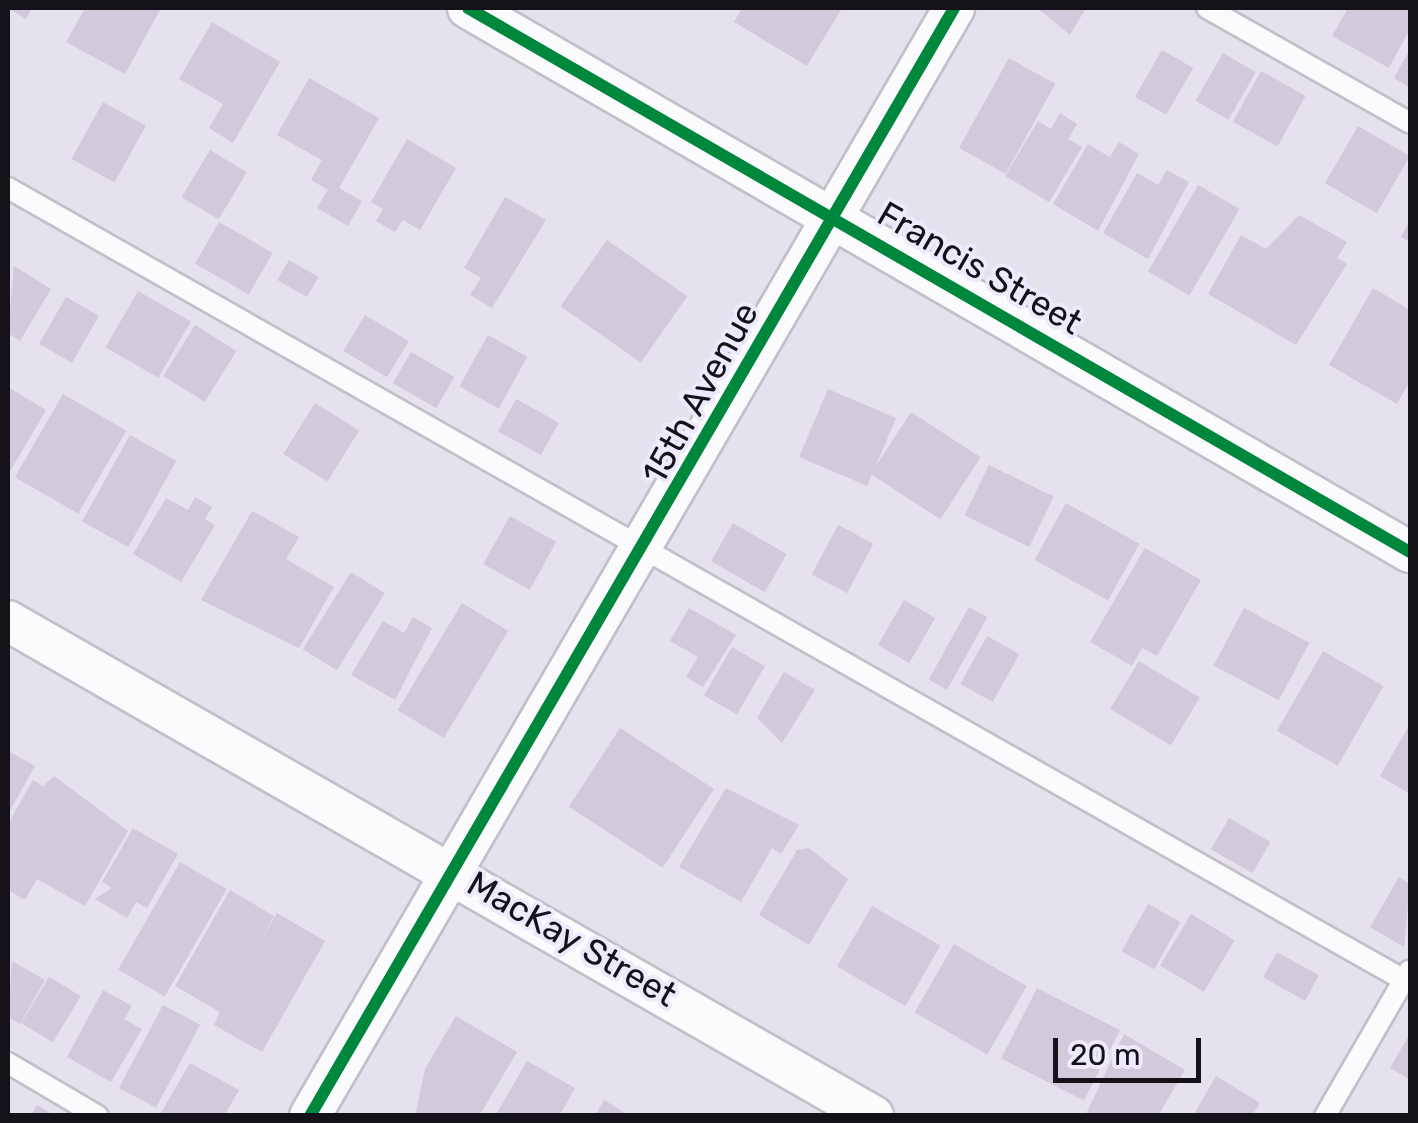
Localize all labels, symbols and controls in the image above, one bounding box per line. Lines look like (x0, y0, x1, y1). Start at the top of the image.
street label: Francis Street (870, 193, 1090, 343)
street label: 15th Avenue (633, 295, 767, 491)
street label: MacKay Street (460, 862, 684, 1016)
scale bar (1058, 1018, 1206, 1080)
text: 20 m (1070, 1037, 1141, 1073)

